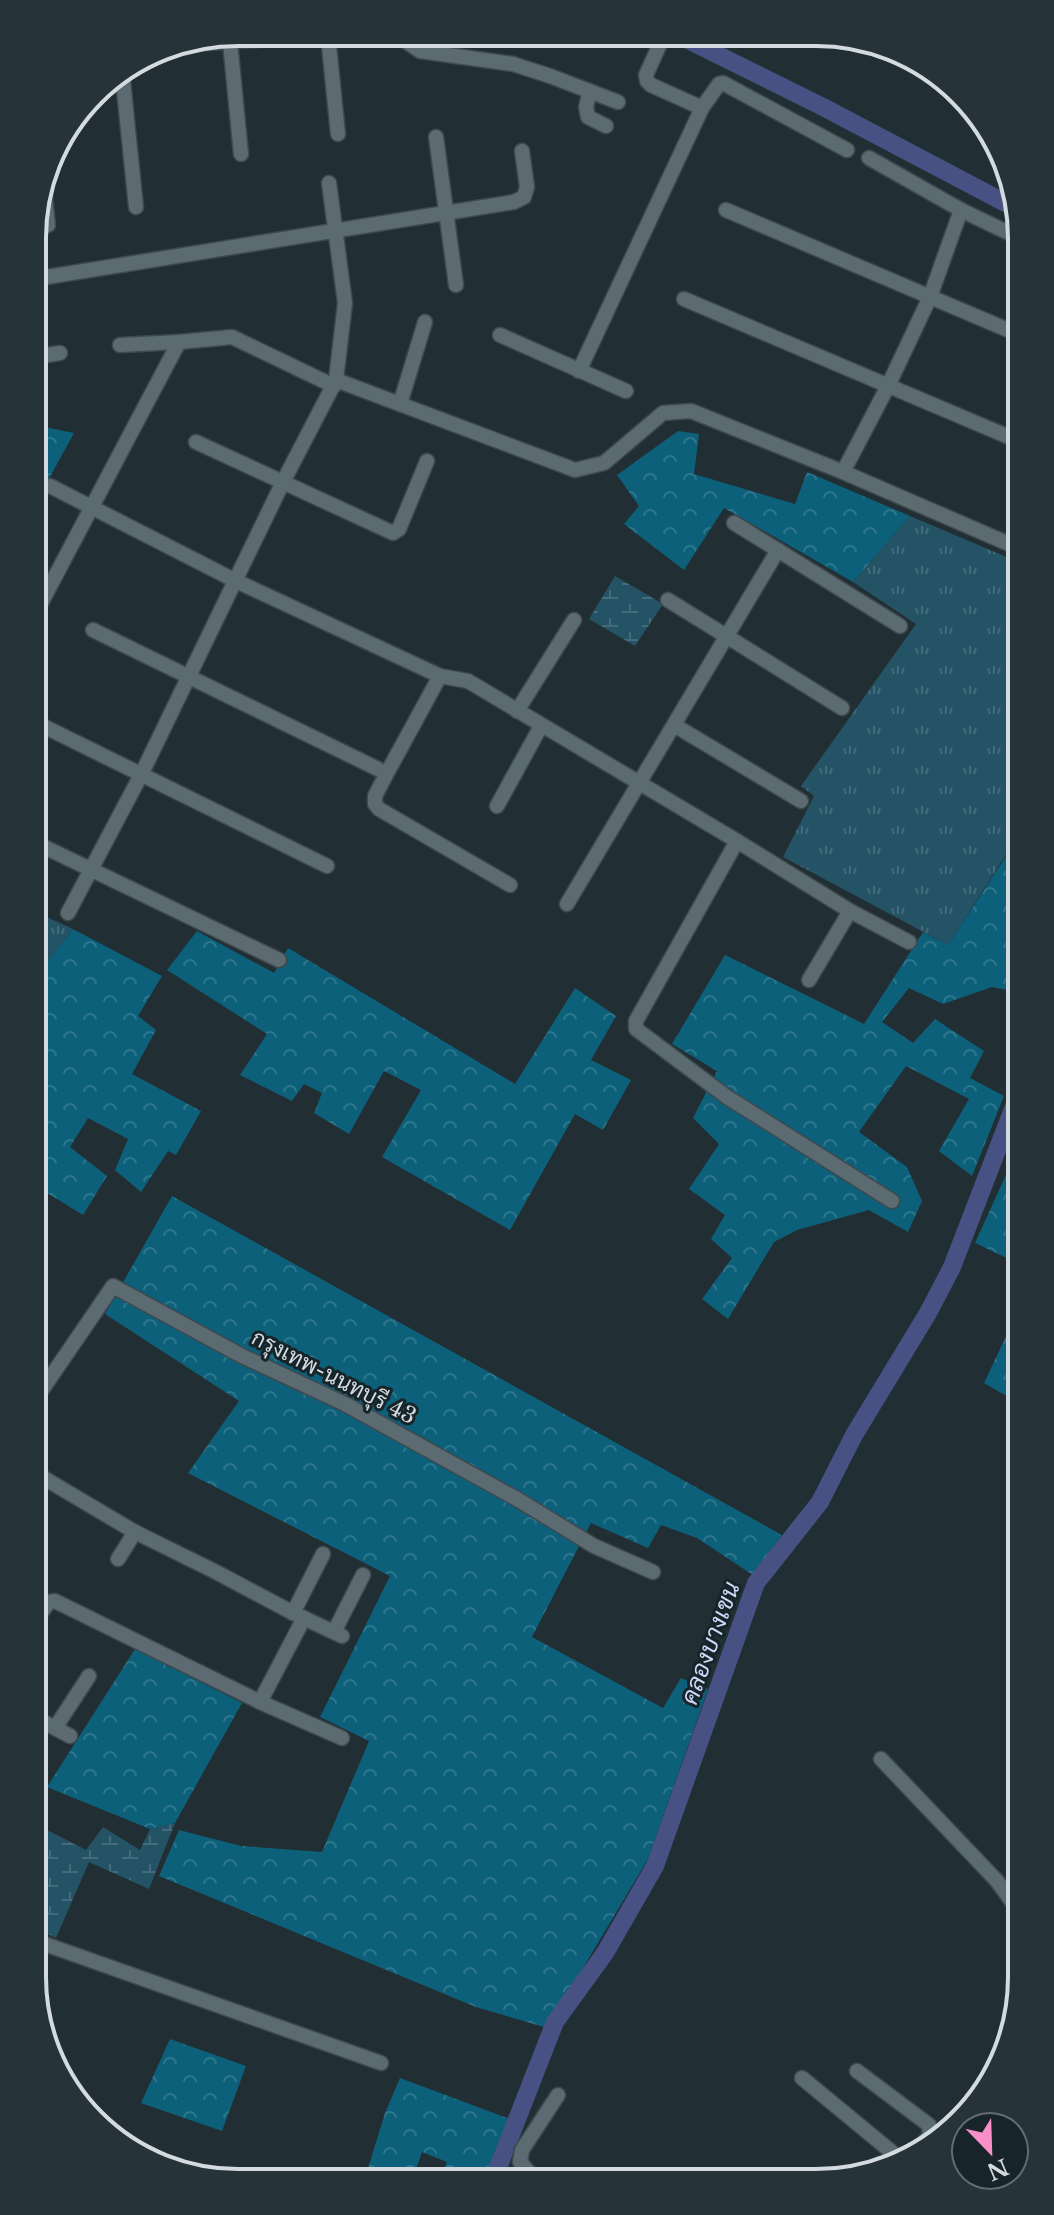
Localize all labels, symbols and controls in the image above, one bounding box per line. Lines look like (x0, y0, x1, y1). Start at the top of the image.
street label: กรุงเทพ-นนทบุรี 43 (246, 1324, 421, 1432)
water label: คลองบางเขน (674, 1578, 746, 1708)
north arrow (950, 2111, 1030, 2191)
text: N (983, 2152, 1012, 2186)

